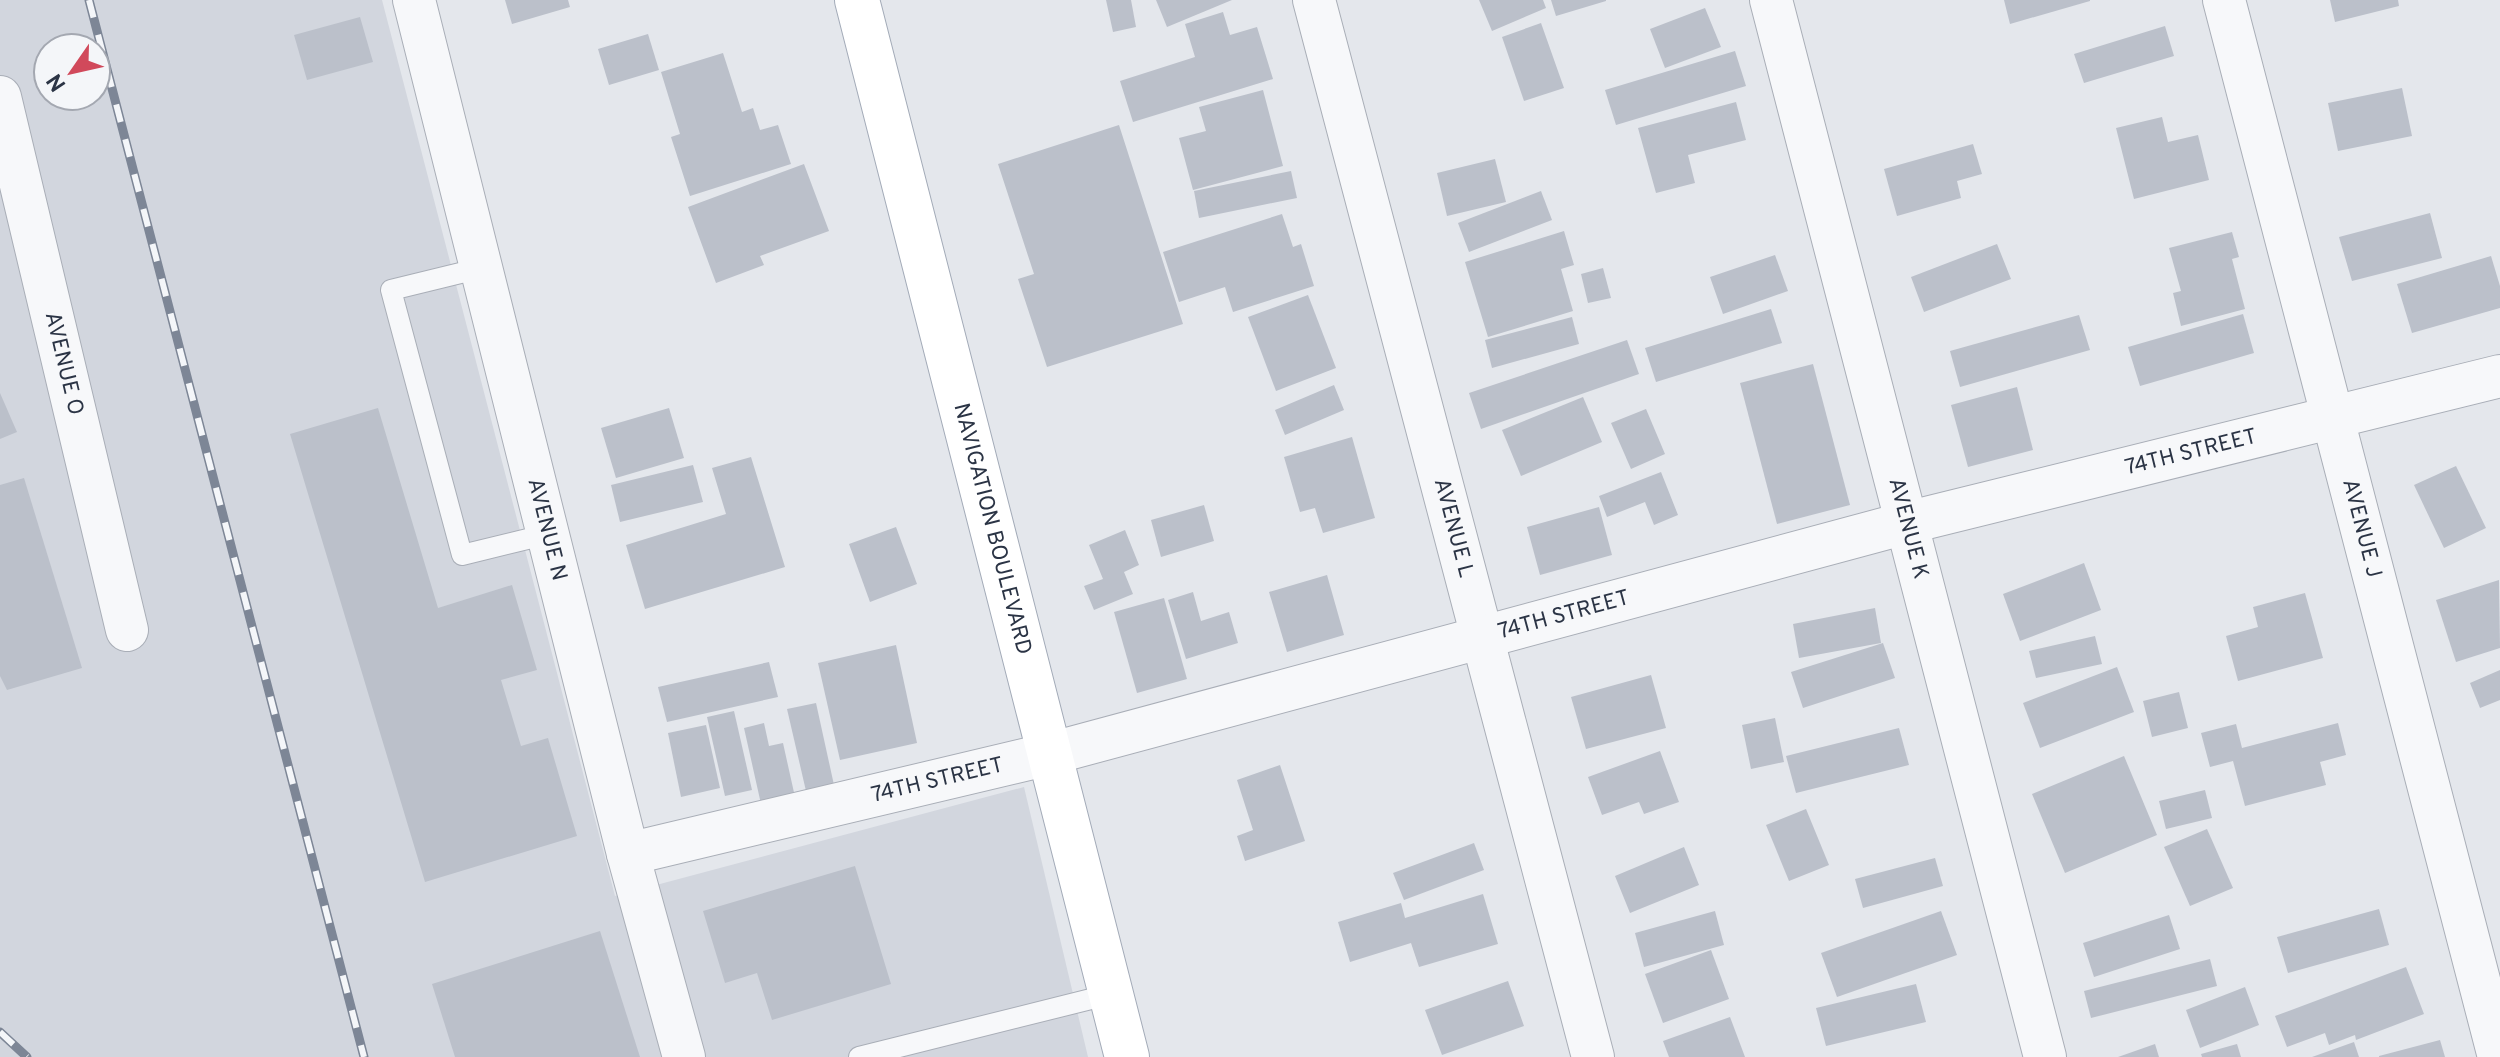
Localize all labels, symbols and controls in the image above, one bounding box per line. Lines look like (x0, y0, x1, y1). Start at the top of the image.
north arrow (32, 32, 112, 112)
text: N (42, 68, 73, 96)
street label: AVENUE O (38, 309, 89, 418)
street label: NAVIGATION BOULEVARD (947, 400, 1037, 658)
street label: 74TH STREET (2122, 423, 2260, 482)
street label: AVENUE L (1427, 475, 1479, 580)
street label: AVENUE K (1882, 475, 1934, 582)
street label: AVENUE N (521, 476, 573, 584)
street label: AVENUE J (2336, 476, 2387, 581)
street label: 74TH STREET (1495, 585, 1633, 646)
street label: 74TH STREET (869, 752, 1006, 809)

